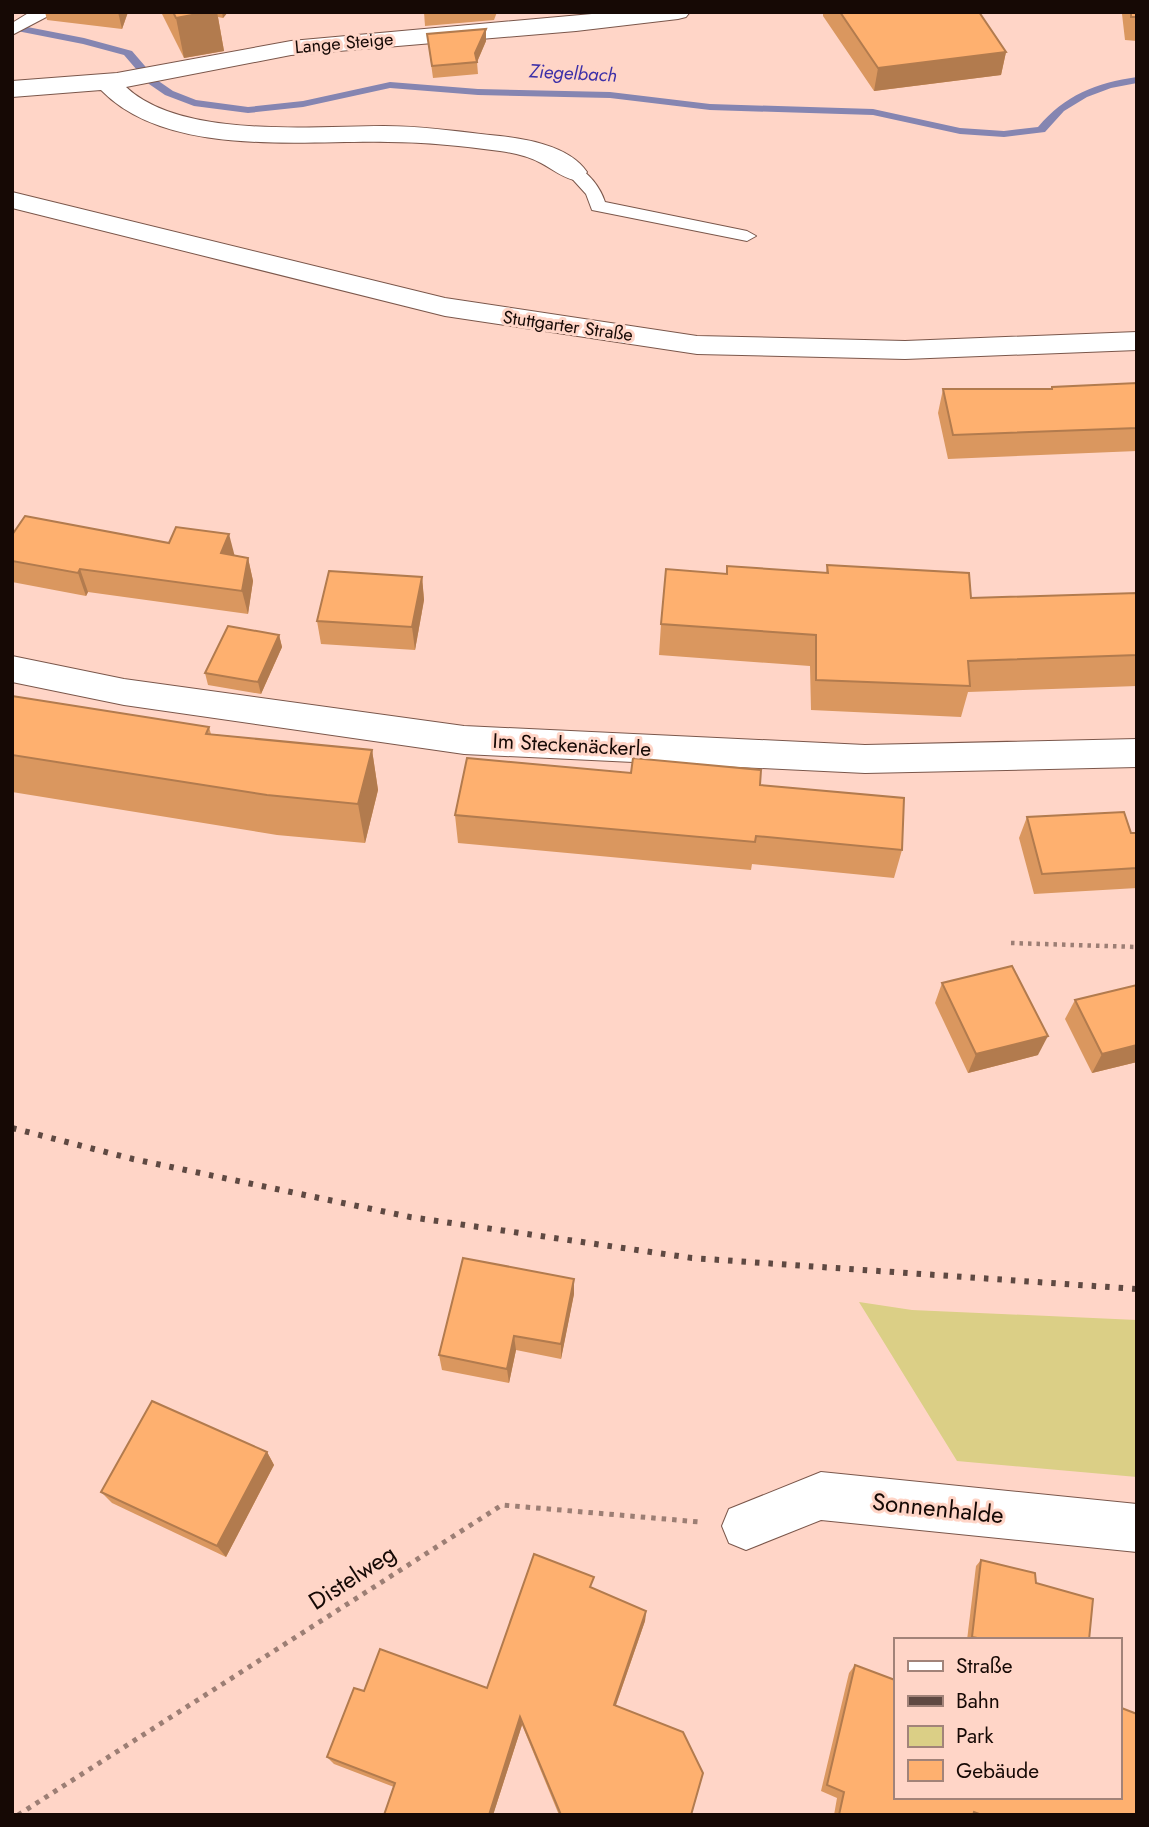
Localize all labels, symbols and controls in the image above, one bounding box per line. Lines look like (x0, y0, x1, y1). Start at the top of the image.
street label: Lange Steige (294, 26, 394, 60)
water label: Ziegelbach (527, 57, 618, 89)
street label: Stuttgarter Straße (501, 304, 635, 348)
street label: Im Steckenäckerle (492, 726, 652, 764)
street label: Sonnenhalde (870, 1484, 1006, 1532)
street label: Distelweg (301, 1536, 403, 1618)
legend (894, 1638, 1121, 1799)
text: Straße (956, 1651, 1013, 1681)
text: Bahn (956, 1686, 1000, 1716)
text: Park (956, 1721, 994, 1751)
text: Gebäude (956, 1756, 1039, 1786)

